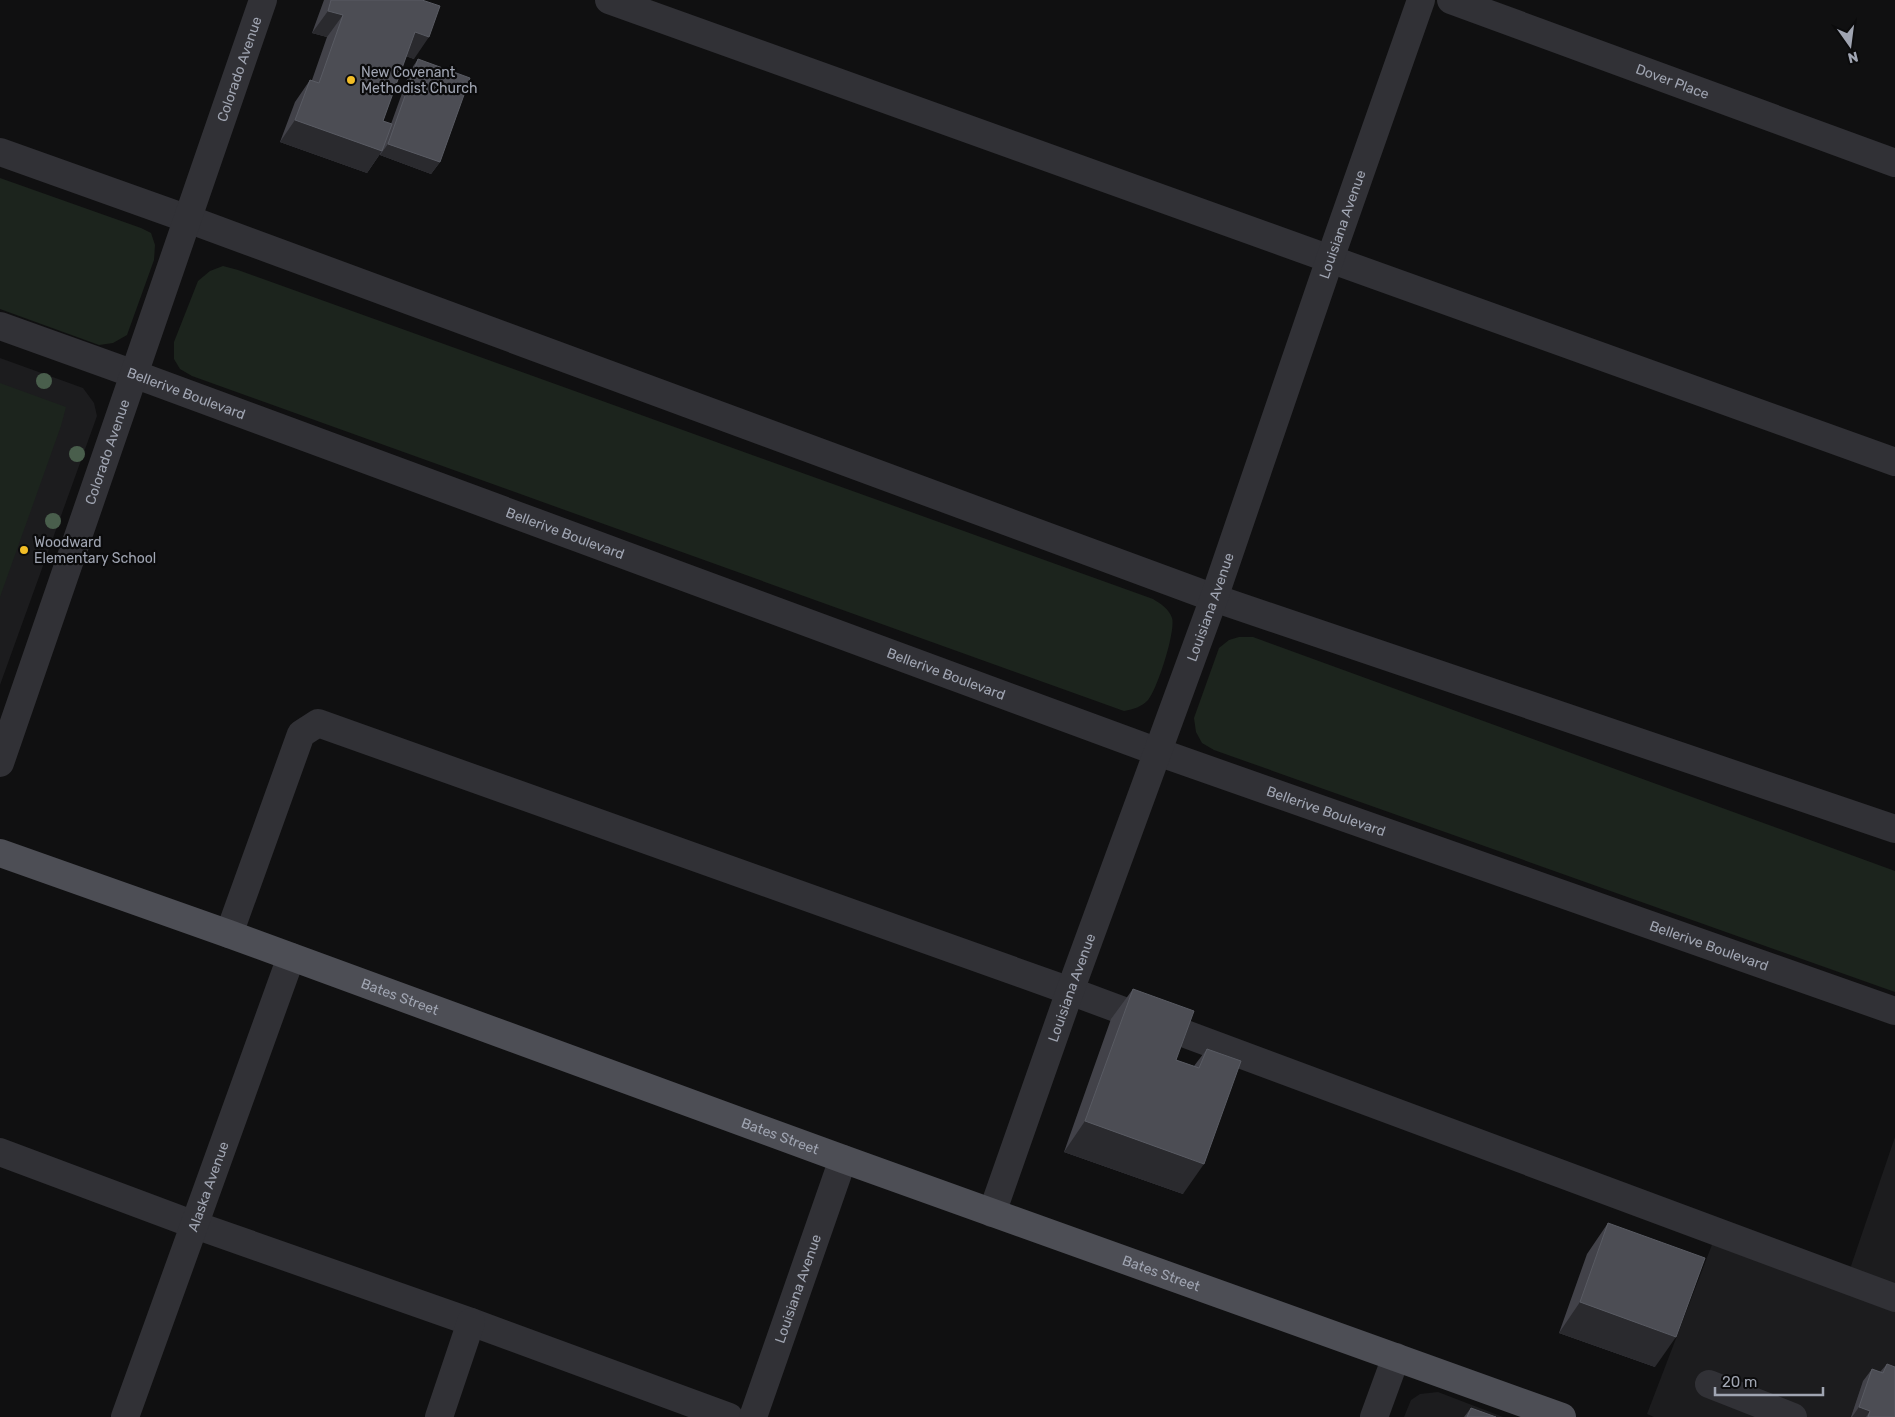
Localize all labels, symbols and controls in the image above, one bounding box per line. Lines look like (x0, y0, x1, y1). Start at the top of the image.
street label: Colorado Avenue (214, 14, 266, 124)
north arrow (1825, 20, 1875, 70)
text: N (1846, 48, 1860, 67)
street label: Dover Place (1633, 61, 1712, 103)
place label: New Covenant Methodist Church (361, 64, 477, 97)
marker: New Covenant Methodist Church (345, 74, 357, 86)
street label: Louisiana Avenue (1316, 168, 1370, 281)
street label: Bellerive Boulevard (125, 364, 248, 423)
street label: Colorado Avenue (82, 397, 134, 507)
street label: Bellerive Boulevard (503, 504, 627, 563)
place label: Woodward Elementary School (34, 534, 156, 567)
marker: Woodward Elementary School (18, 544, 30, 556)
street label: Louisiana Avenue (1183, 551, 1238, 664)
street label: Bellerive Boulevard (884, 645, 1007, 704)
street label: Bellerive Boulevard (1264, 783, 1388, 840)
street label: Bellerive Boulevard (1647, 917, 1771, 975)
street label: Louisiana Avenue (1045, 931, 1099, 1044)
street label: Bates Street (359, 975, 441, 1019)
street label: Bates Street (739, 1114, 822, 1159)
street label: Alaska Avenue (185, 1139, 233, 1234)
street label: Louisiana Avenue (771, 1232, 825, 1345)
street label: Bates Street (1120, 1252, 1203, 1296)
scale bar (1715, 1364, 1822, 1396)
text: 20 m (1722, 1373, 1757, 1391)

